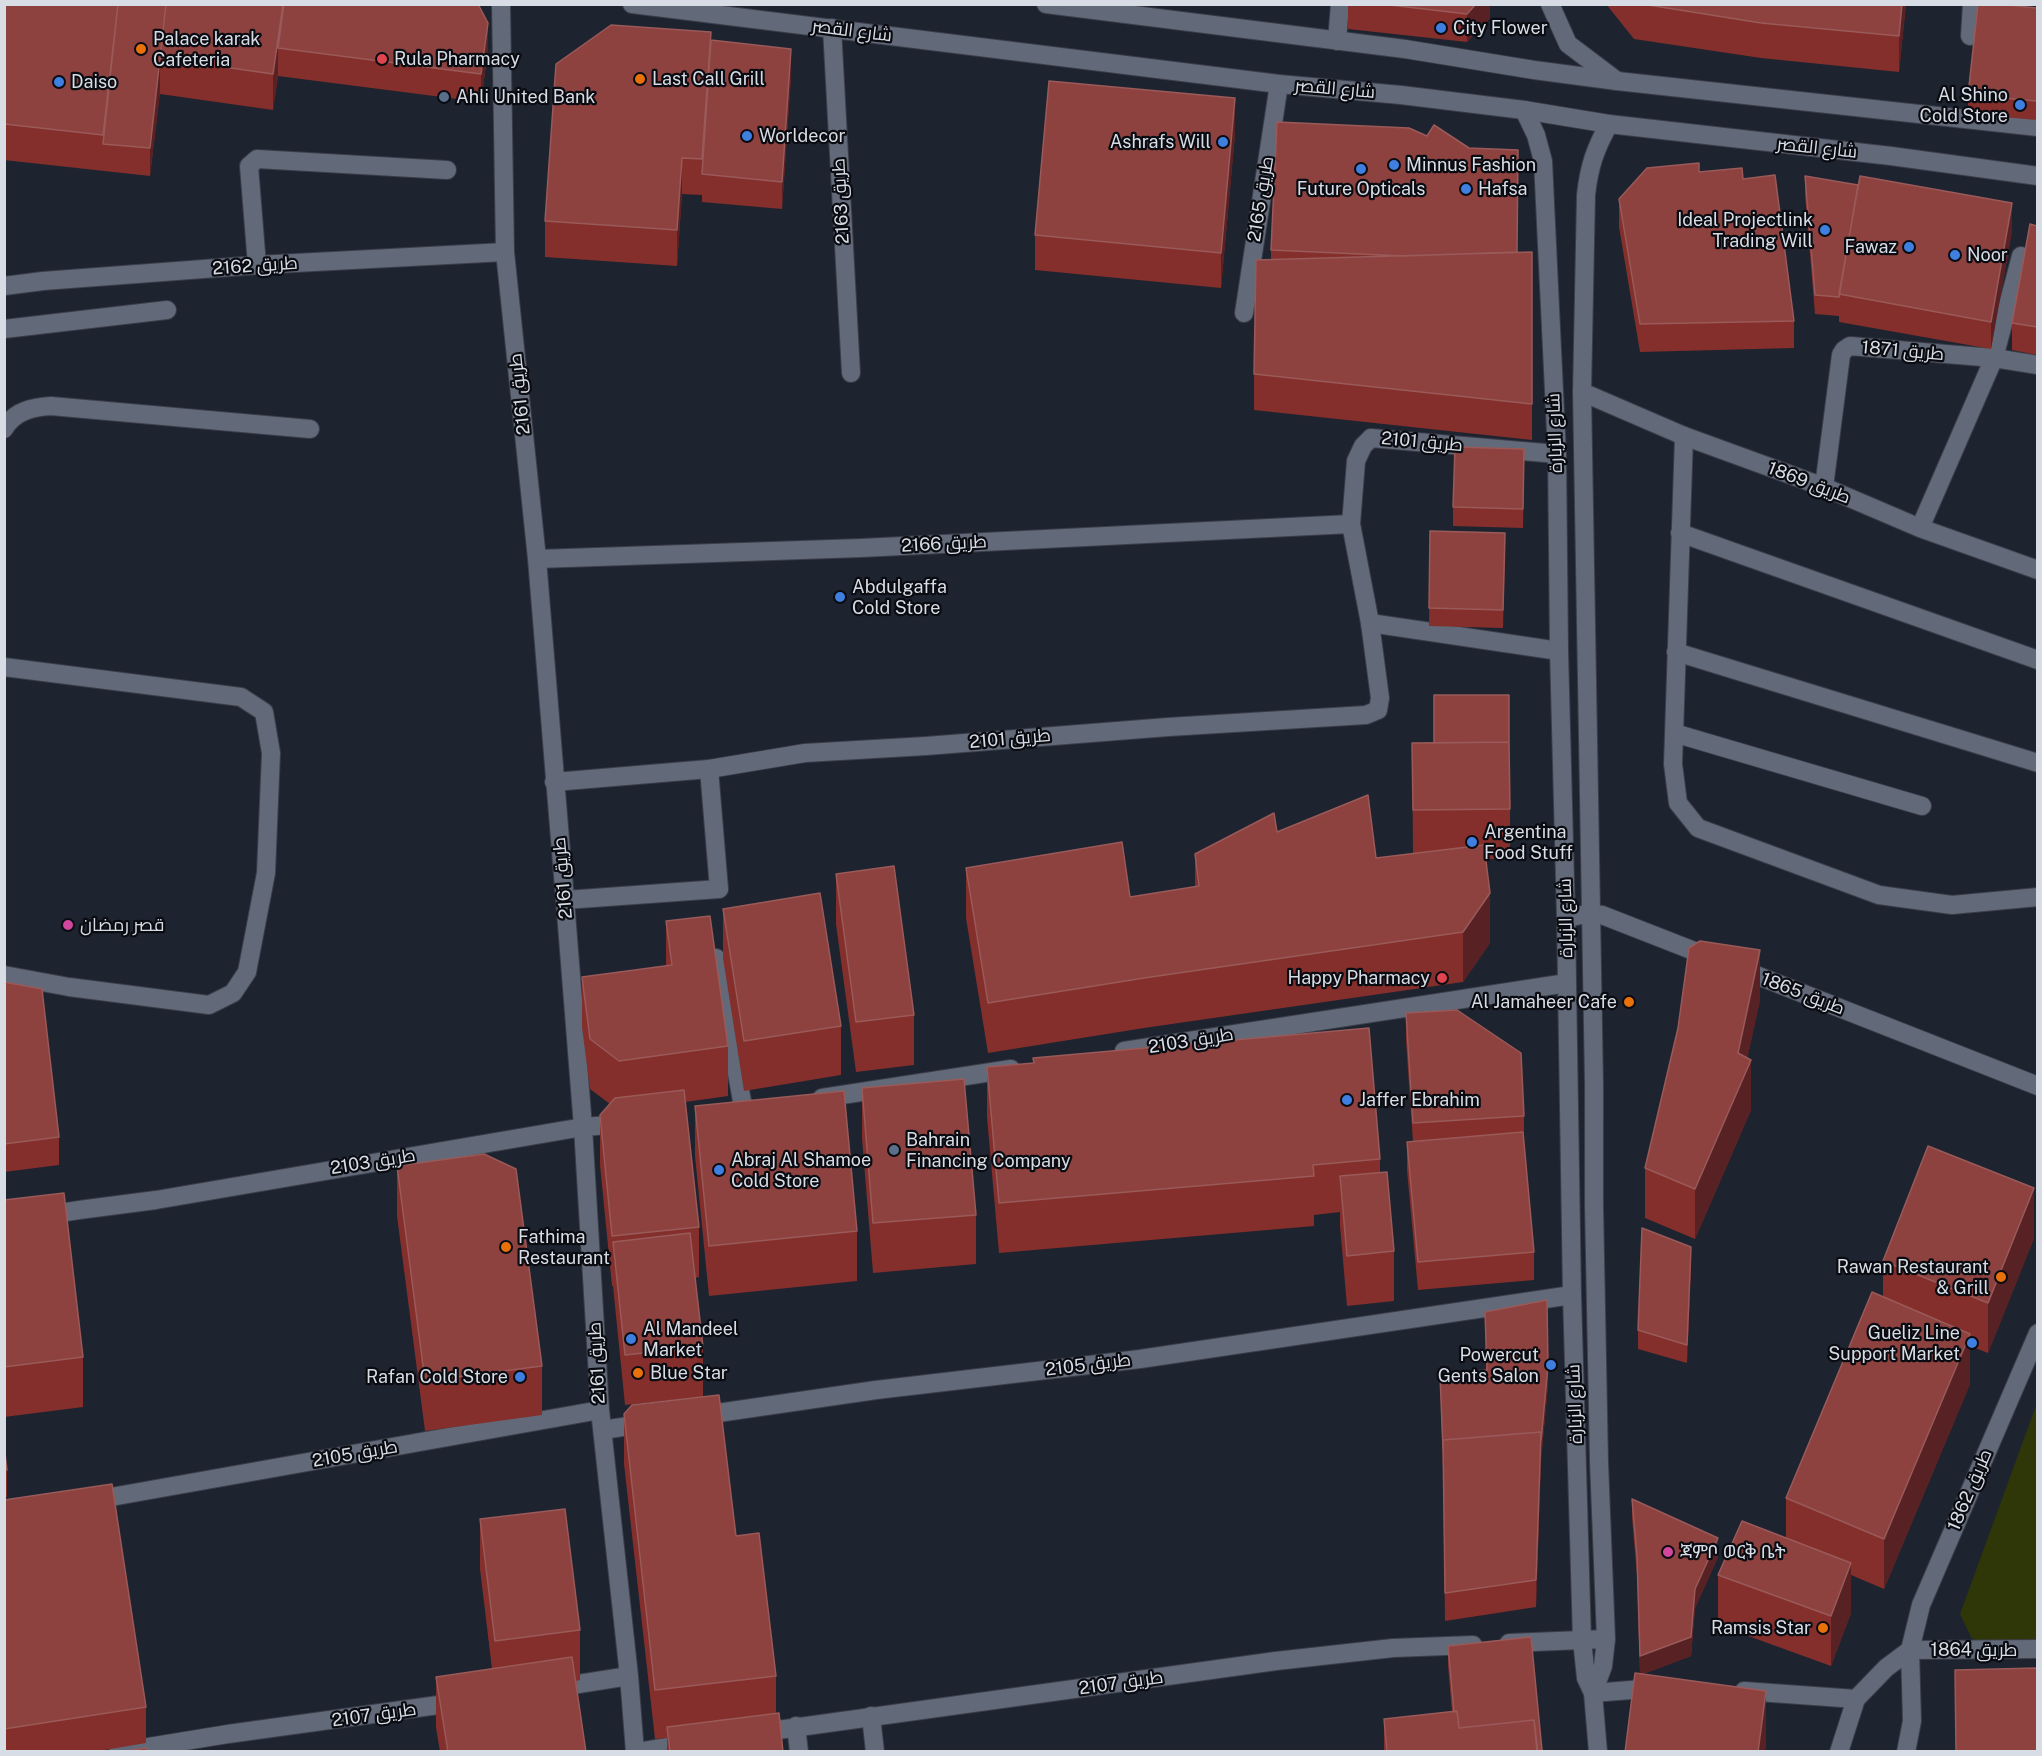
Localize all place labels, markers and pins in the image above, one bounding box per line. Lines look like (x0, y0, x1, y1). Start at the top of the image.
place label: City Flower (1453, 17, 1548, 39)
marker: City Flower (1434, 21, 1448, 35)
place label: Palace karak Cafeteria (153, 28, 260, 70)
marker: Palace karak Cafeteria (134, 42, 148, 56)
place label: Rula Pharmacy (394, 48, 520, 70)
marker: Rula Pharmacy (375, 52, 389, 66)
place label: Last Call Grill (652, 68, 765, 90)
place label: Daiso (71, 71, 117, 93)
marker: Last Call Grill (633, 72, 647, 86)
marker: Daiso (52, 75, 66, 89)
place label: Al Shino Cold Store (1920, 84, 2008, 127)
place label: Ahli United Bank (456, 86, 595, 108)
marker: Ahli United Bank (437, 90, 451, 104)
marker: Al Shino Cold Store (2013, 98, 2027, 112)
place label: Worldecor (759, 125, 845, 147)
marker: Worldecor (740, 129, 754, 143)
place label: Ashrafs Will (1110, 131, 1211, 153)
marker: Ashrafs Will (1216, 135, 1230, 149)
place label: Minnus Fashion (1406, 154, 1536, 176)
marker: Minnus Fashion (1387, 158, 1401, 172)
marker: Future Opticals (1354, 162, 1368, 176)
place label: Future Opticals (1297, 178, 1425, 200)
place label: Hafsa (1478, 178, 1527, 200)
marker: Hafsa (1459, 182, 1473, 196)
place label: Ideal Projectlink Trading Will (1677, 209, 1813, 252)
marker: Ideal Projectlink Trading Will (1818, 223, 1832, 237)
place label: Fawaz (1844, 236, 1897, 258)
marker: Fawaz (1902, 240, 1916, 254)
place label: Noor (1967, 244, 2008, 266)
marker: Noor (1948, 248, 1962, 262)
place label: Abdulgaffa Cold Store (852, 576, 947, 618)
marker: Abdulgaffa Cold Store (833, 590, 847, 604)
place label: Argentina Food Stuff (1484, 821, 1573, 864)
marker: Argentina Food Stuff (1465, 835, 1479, 849)
place label: قصر رمضان (80, 914, 164, 936)
marker: قصر رمضان (61, 918, 75, 932)
place label: Happy Pharmacy (1287, 967, 1430, 989)
marker: Happy Pharmacy (1435, 971, 1449, 985)
place label: Al Jamaheer Cafe (1471, 991, 1617, 1013)
marker: Al Jamaheer Cafe (1622, 995, 1636, 1009)
place label: Jaffer Ebrahim (1359, 1089, 1480, 1111)
marker: Jaffer Ebrahim (1340, 1093, 1354, 1107)
place label: Bahrain Financing Company (906, 1129, 1071, 1172)
marker: Bahrain Financing Company (887, 1143, 901, 1157)
place label: Abraj Al Shamoe Cold Store (731, 1149, 871, 1192)
marker: Abraj Al Shamoe Cold Store (712, 1163, 726, 1177)
place label: Fathima Restaurant (518, 1226, 610, 1268)
marker: Fathima Restaurant (499, 1240, 513, 1254)
place label: Rawan Restaurant & Grill (1837, 1256, 1989, 1298)
marker: Rawan Restaurant & Grill (1994, 1270, 2008, 1284)
place label: Al Mandeel Market (643, 1318, 738, 1360)
place label: Gueliz Line Support Market (1828, 1322, 1960, 1364)
marker: Al Mandeel Market (624, 1332, 638, 1346)
marker: Gueliz Line Support Market (1965, 1336, 1979, 1350)
place label: Powercut Gents Salon (1438, 1344, 1539, 1386)
marker: Powercut Gents Salon (1544, 1358, 1558, 1372)
place label: Blue Star (650, 1362, 728, 1384)
place label: Rafan Cold Store (366, 1366, 508, 1388)
marker: Blue Star (631, 1366, 645, 1380)
marker: Rafan Cold Store (513, 1370, 527, 1384)
place label: ጃምቦ ወርቅ ቤት (1680, 1541, 1786, 1563)
marker: ጃምቦ ወርቅ ቤት (1661, 1545, 1675, 1559)
place label: Ramsis Star (1711, 1617, 1811, 1639)
marker: Ramsis Star (1816, 1621, 1830, 1635)

